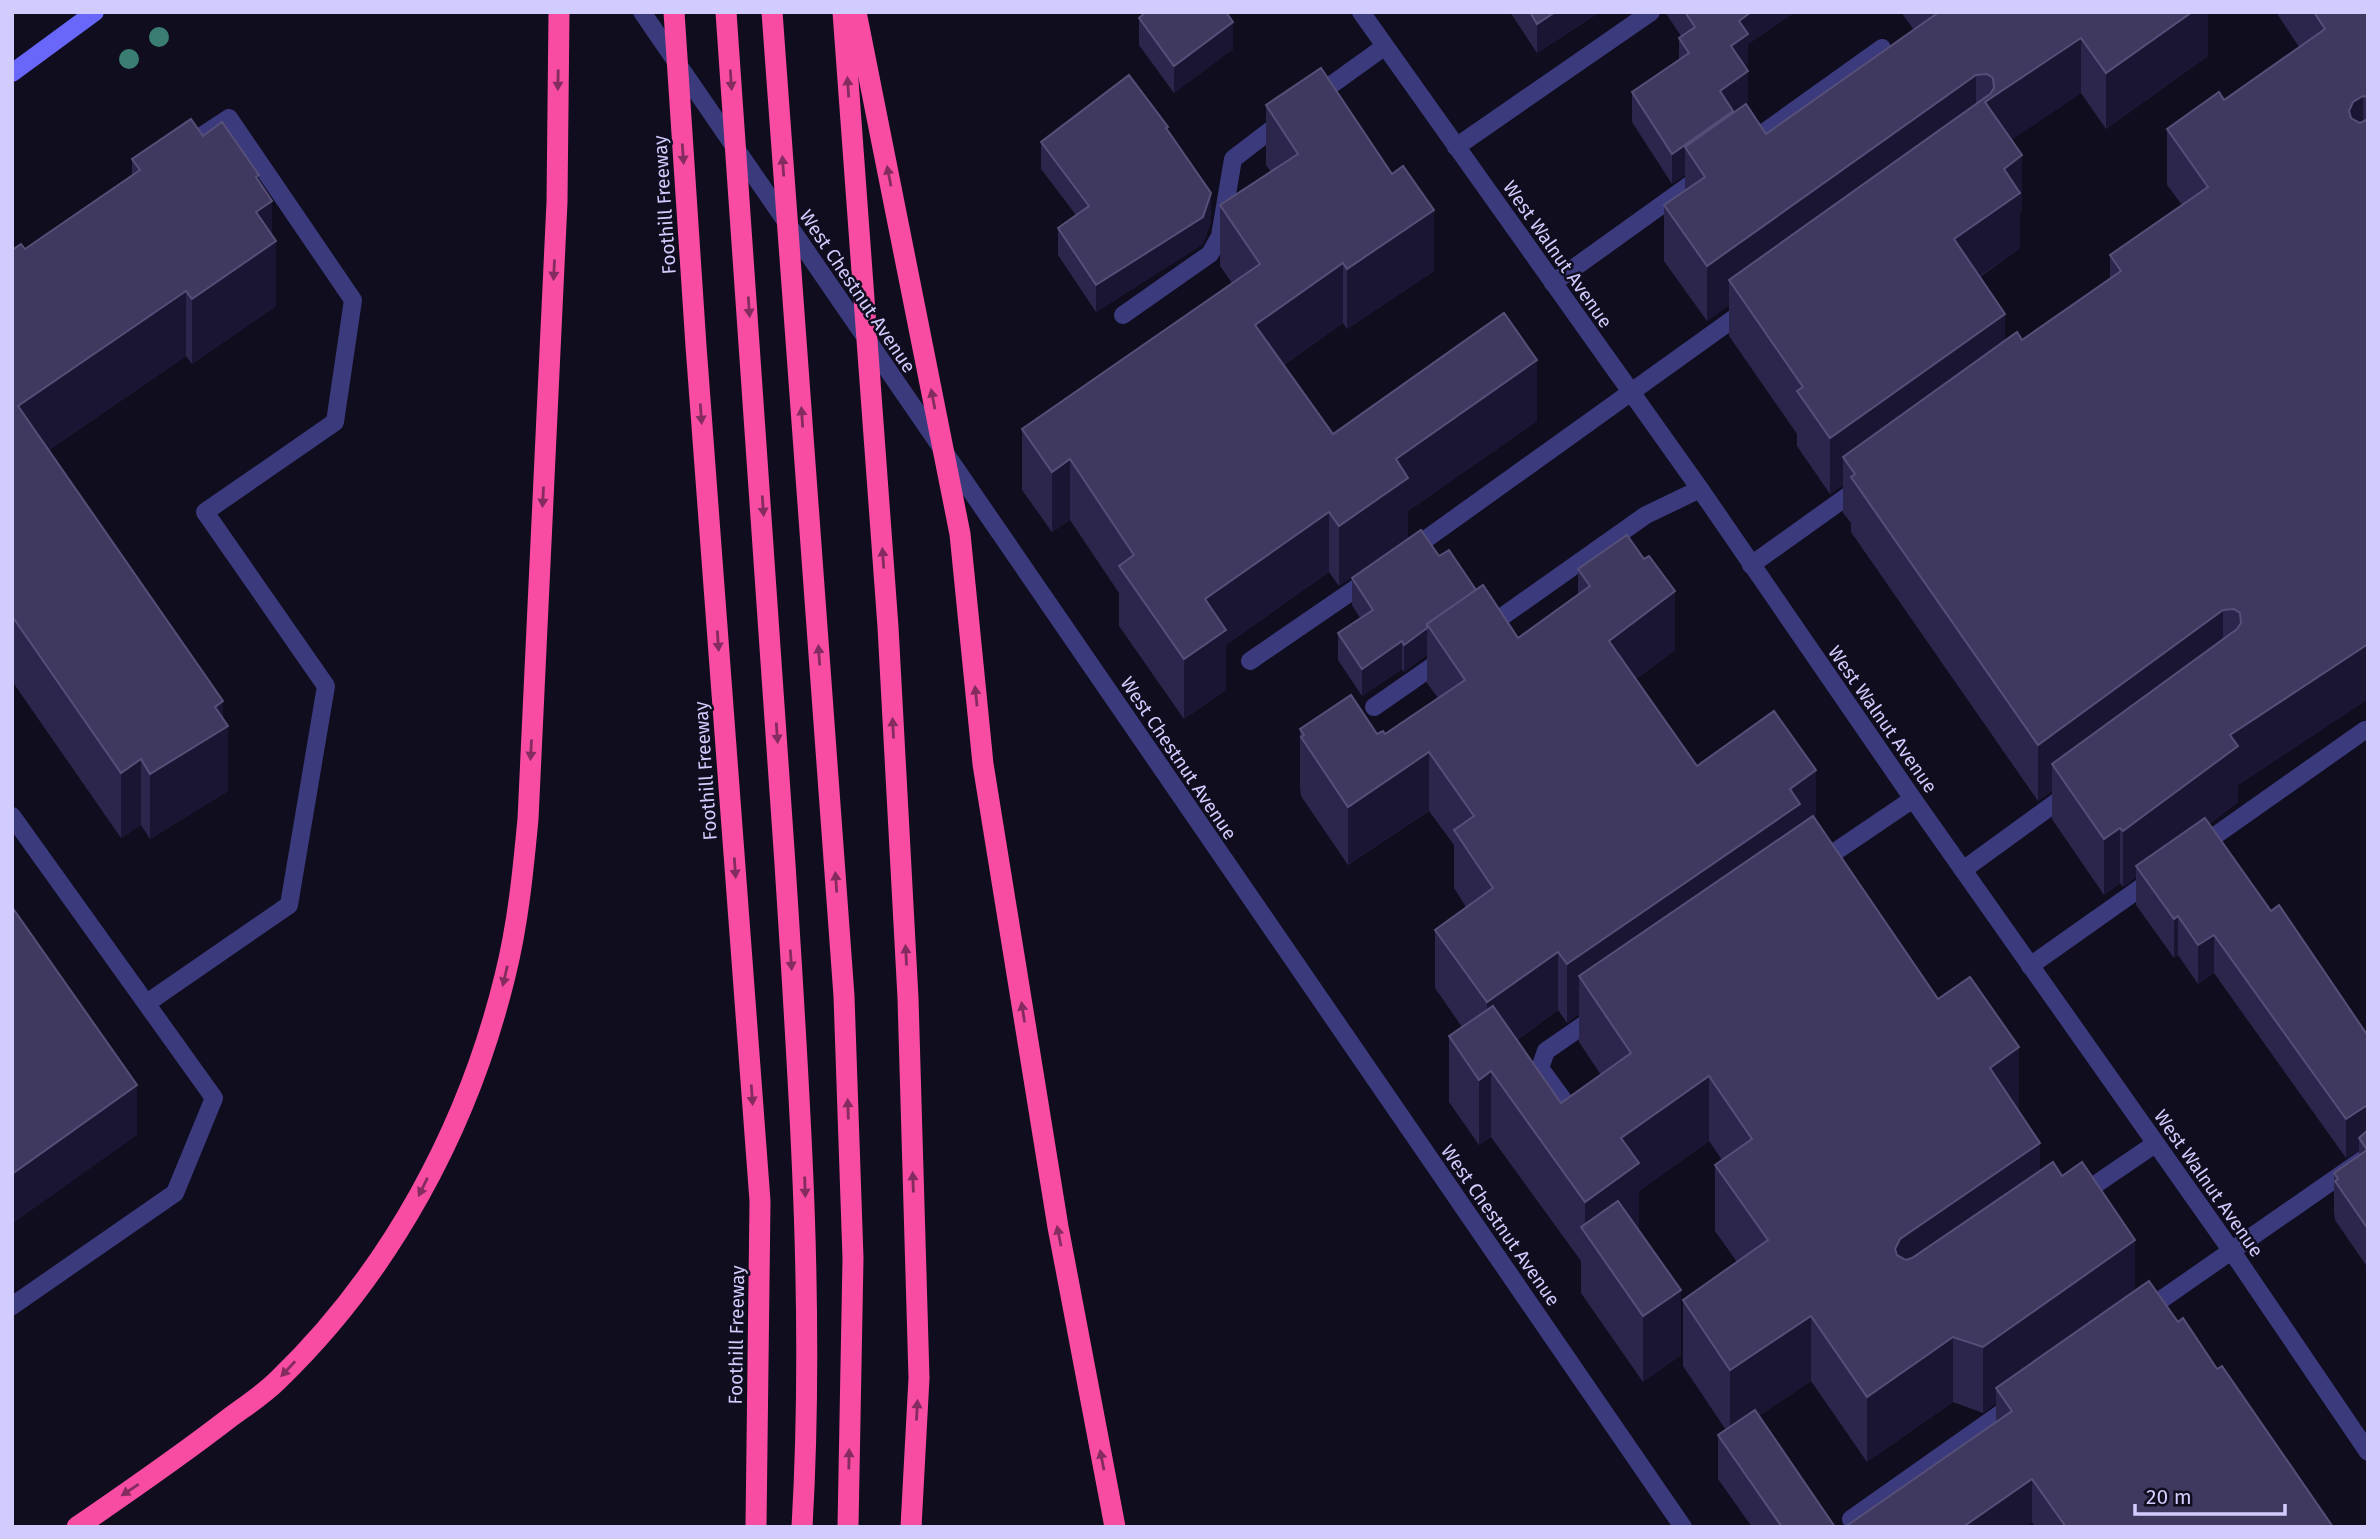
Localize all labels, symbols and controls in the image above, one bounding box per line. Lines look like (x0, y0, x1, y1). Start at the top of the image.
one-way arrow (553, 70, 564, 92)
one-way arrow (726, 70, 737, 92)
one-way arrow (842, 76, 853, 98)
street label: Foothill Freeway (648, 134, 681, 275)
one-way arrow (678, 143, 689, 165)
one-way arrow (777, 155, 788, 177)
one-way arrow (883, 164, 894, 186)
street label: West Walnut Avenue (1498, 176, 1617, 332)
street label: West Chestnut Avenue (795, 205, 921, 377)
one-way arrow (548, 259, 559, 281)
one-way arrow (744, 296, 755, 318)
one-way arrow (927, 388, 938, 410)
one-way arrow (696, 403, 707, 425)
one-way arrow (796, 406, 807, 428)
one-way arrow (538, 487, 549, 509)
one-way arrow (758, 495, 769, 517)
one-way arrow (877, 547, 888, 569)
one-way arrow (713, 630, 724, 652)
street label: West Walnut Avenue (1823, 641, 1942, 797)
one-way arrow (813, 643, 824, 665)
street label: West Chestnut Avenue (1116, 672, 1242, 844)
one-way arrow (970, 685, 981, 707)
street label: Foothill Freeway (689, 700, 722, 841)
one-way arrow (888, 717, 899, 739)
one-way arrow (772, 722, 783, 744)
one-way arrow (526, 739, 537, 761)
one-way arrow (730, 857, 741, 879)
one-way arrow (830, 870, 841, 892)
one-way arrow (900, 944, 911, 966)
one-way arrow (786, 950, 797, 972)
one-way arrow (499, 965, 510, 987)
one-way arrow (1017, 1001, 1028, 1023)
one-way arrow (747, 1084, 758, 1106)
one-way arrow (842, 1097, 854, 1119)
street label: West Walnut Avenue (2149, 1105, 2268, 1261)
street label: West Chestnut Avenue (1436, 1140, 1565, 1310)
one-way arrow (908, 1171, 919, 1193)
one-way arrow (417, 1177, 429, 1197)
one-way arrow (799, 1177, 810, 1199)
one-way arrow (1054, 1225, 1065, 1247)
street label: Foothill Freeway (724, 1265, 749, 1405)
one-way arrow (281, 1360, 297, 1377)
one-way arrow (912, 1398, 923, 1420)
one-way arrow (843, 1447, 855, 1469)
one-way arrow (1097, 1449, 1108, 1471)
scale bar (2135, 1472, 2286, 1516)
one-way arrow (121, 1483, 139, 1497)
text: 20 m (2146, 1484, 2192, 1510)

